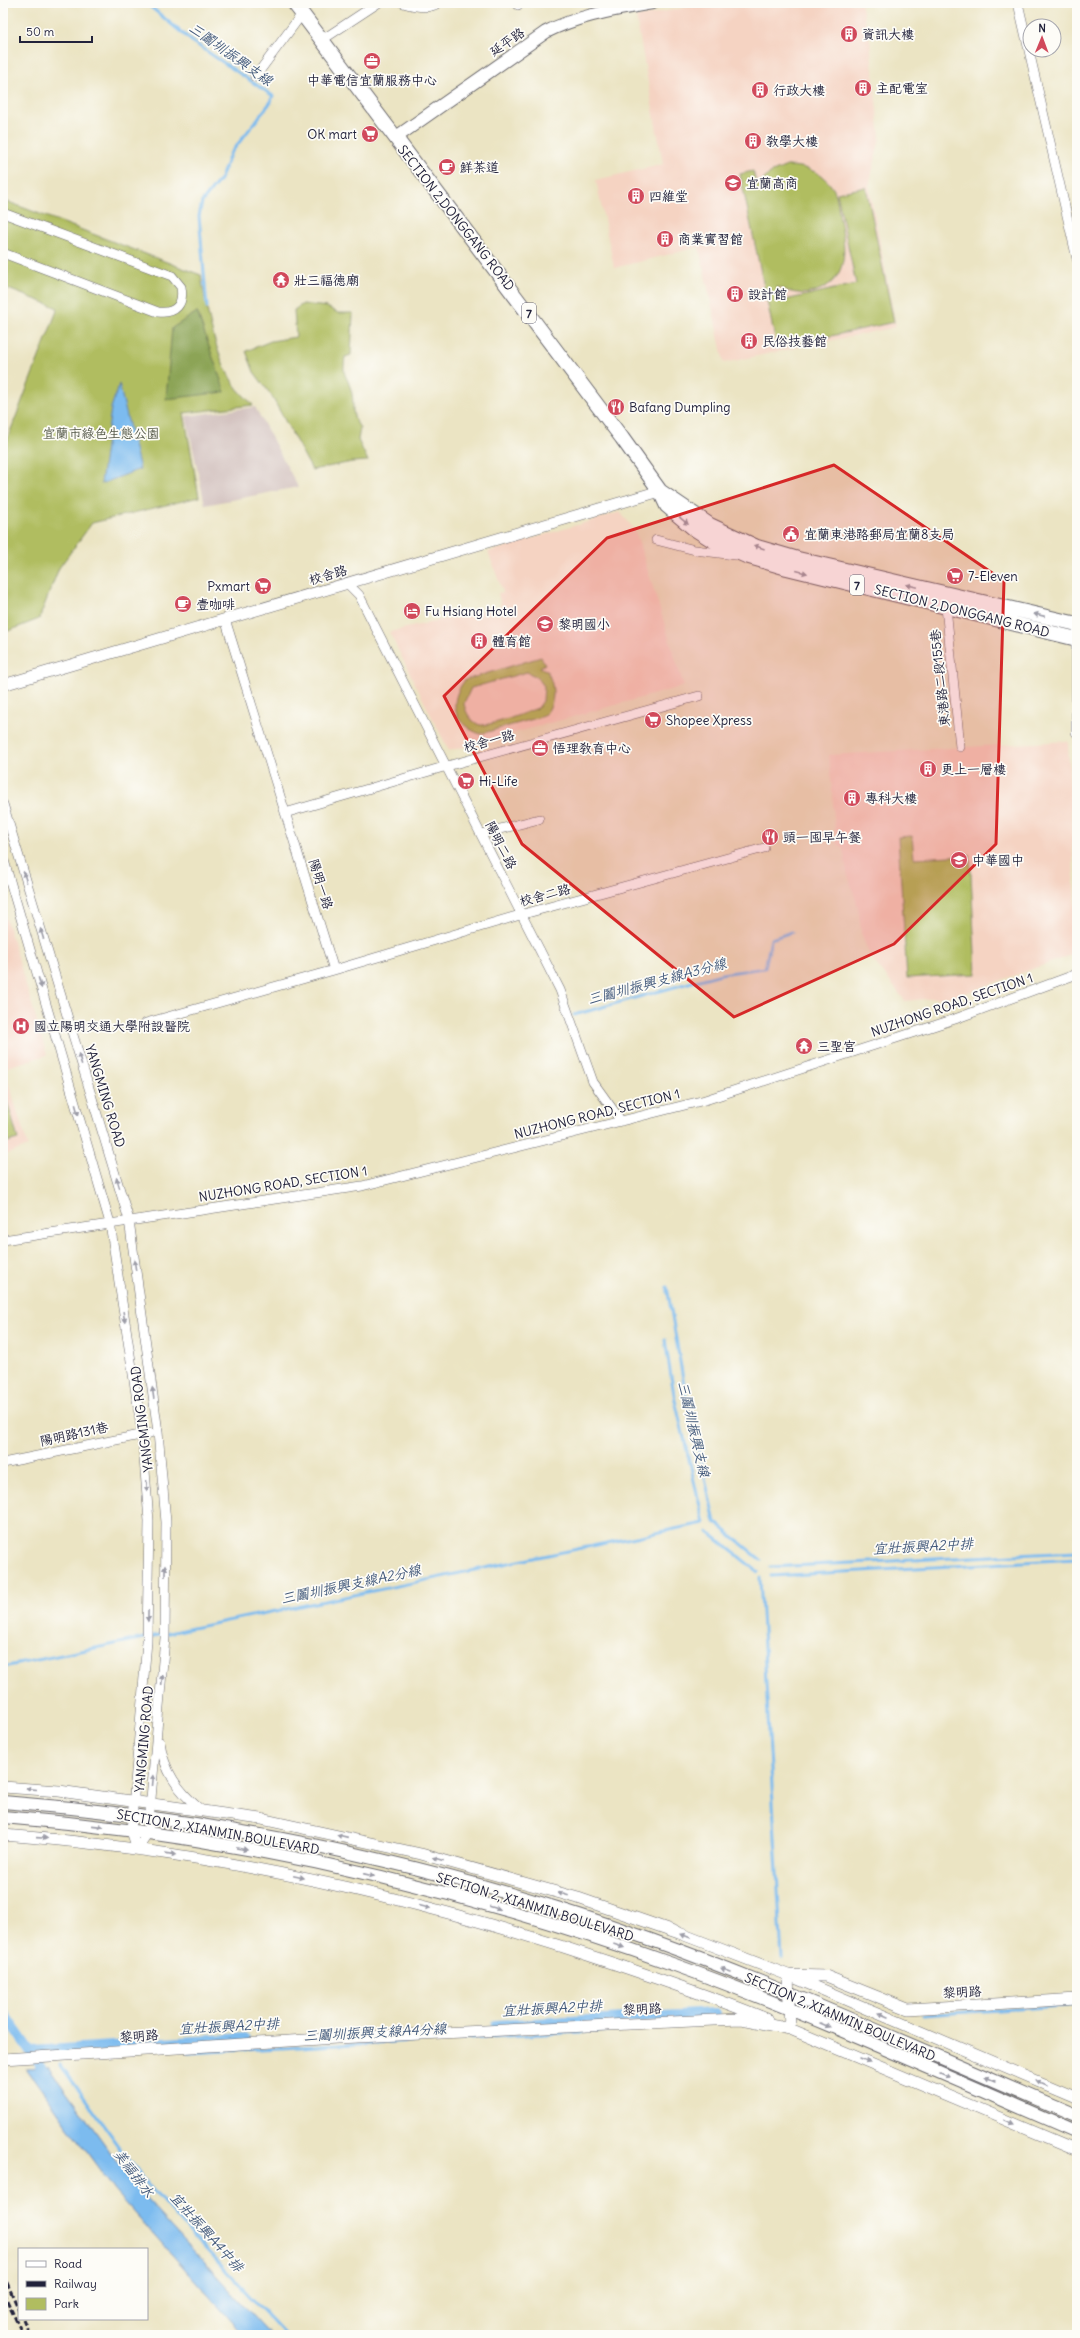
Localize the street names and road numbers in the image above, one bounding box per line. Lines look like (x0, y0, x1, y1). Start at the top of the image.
street label: 延平路 (486, 24, 528, 60)
street label: SECTION 2,DONGGANG ROAD (394, 142, 518, 294)
road number: 7 (522, 303, 536, 323)
street label: 校舍路 (307, 561, 349, 589)
road number: 7 (850, 575, 864, 595)
street label: SECTION 2,DONGGANG ROAD (873, 581, 1051, 641)
street label: 東港路二段155巷 (926, 628, 954, 728)
street label: 校舍一路 (462, 726, 516, 756)
street label: 陽明二路 (482, 818, 520, 872)
street label: 陽明一路 (305, 857, 337, 911)
street label: 校舍二路 (518, 880, 572, 910)
street label: NUZHONG ROAD, SECTION 1 (869, 969, 1035, 1041)
street label: YANGMING ROAD (81, 1042, 129, 1150)
street label: NUZHONG ROAD, SECTION 1 (512, 1085, 682, 1143)
street label: NUZHONG ROAD, SECTION 1 (198, 1162, 368, 1206)
street label: YANGMING ROAD (127, 1365, 157, 1473)
street label: 陽明路131巷 (38, 1418, 110, 1450)
street label: YANGMING ROAD (131, 1685, 157, 1793)
street label: SECTION 2, XIANMIN BOULEVARD (115, 1806, 321, 1858)
street label: SECTION 2, XIANMIN BOULEVARD (434, 1869, 636, 1945)
street label: SECTION 2, XIANMIN BOULEVARD (742, 1969, 938, 2065)
street label: 黎明路 (942, 1982, 982, 2002)
street label: 黎明路 (622, 1999, 662, 2019)
street label: 黎明路 (119, 2026, 159, 2046)

